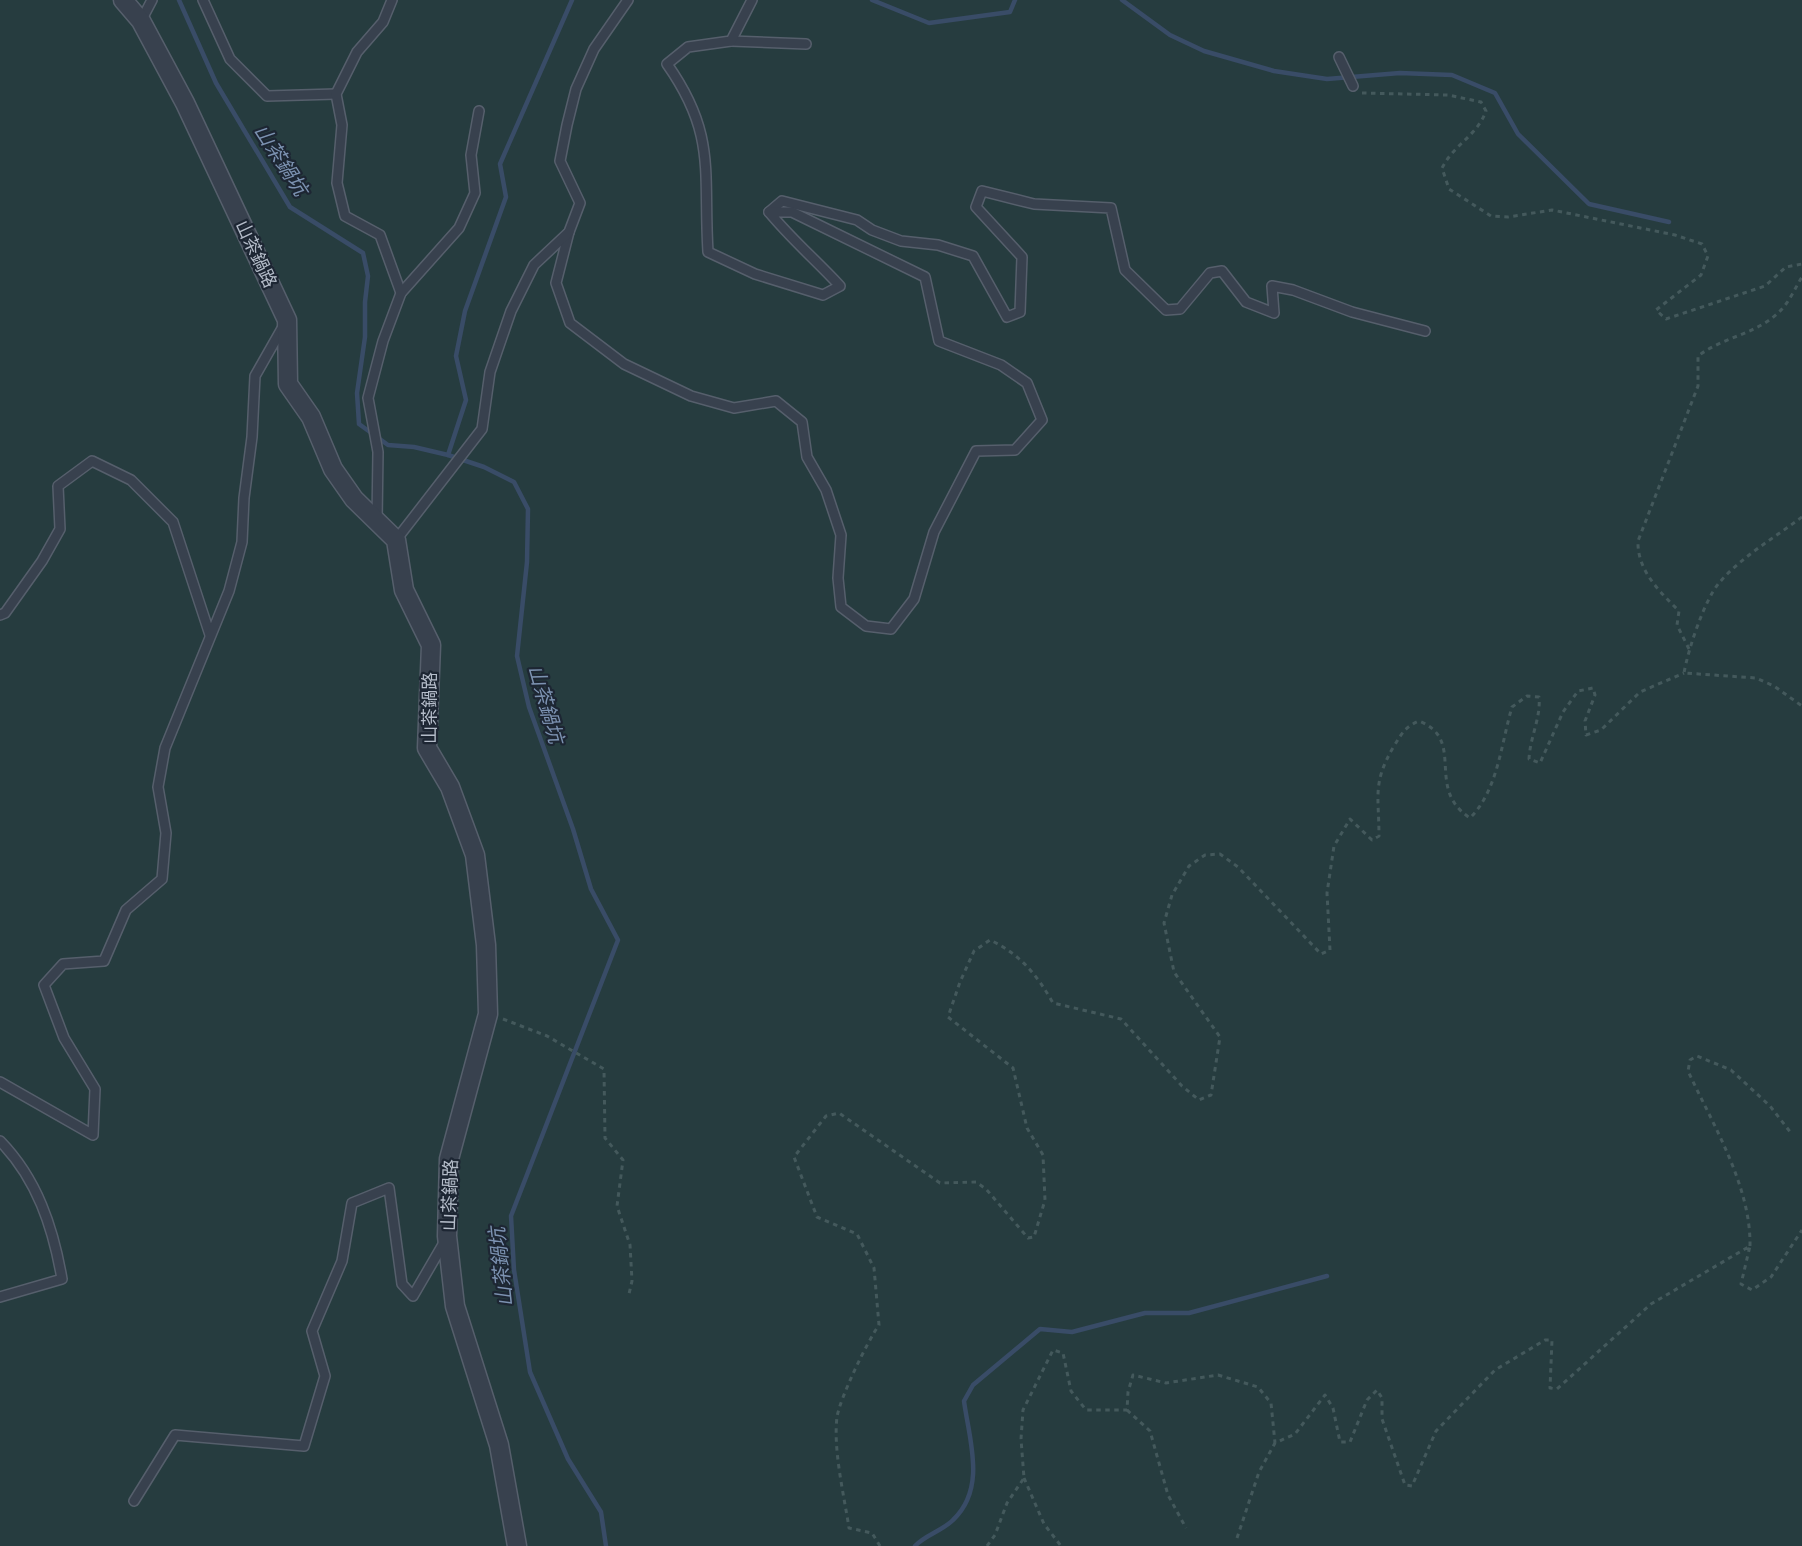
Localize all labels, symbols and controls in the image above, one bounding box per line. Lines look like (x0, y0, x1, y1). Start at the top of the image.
water label: 山茶鍋坑 (247, 119, 316, 204)
street label: 山茶鍋路 (230, 216, 283, 292)
water label: 山茶鍋坑 (522, 662, 571, 749)
street label: 山茶鍋路 (417, 672, 442, 744)
street label: 山茶鍋路 (436, 1159, 463, 1231)
water label: 山茶鍋坑 (483, 1223, 519, 1308)

